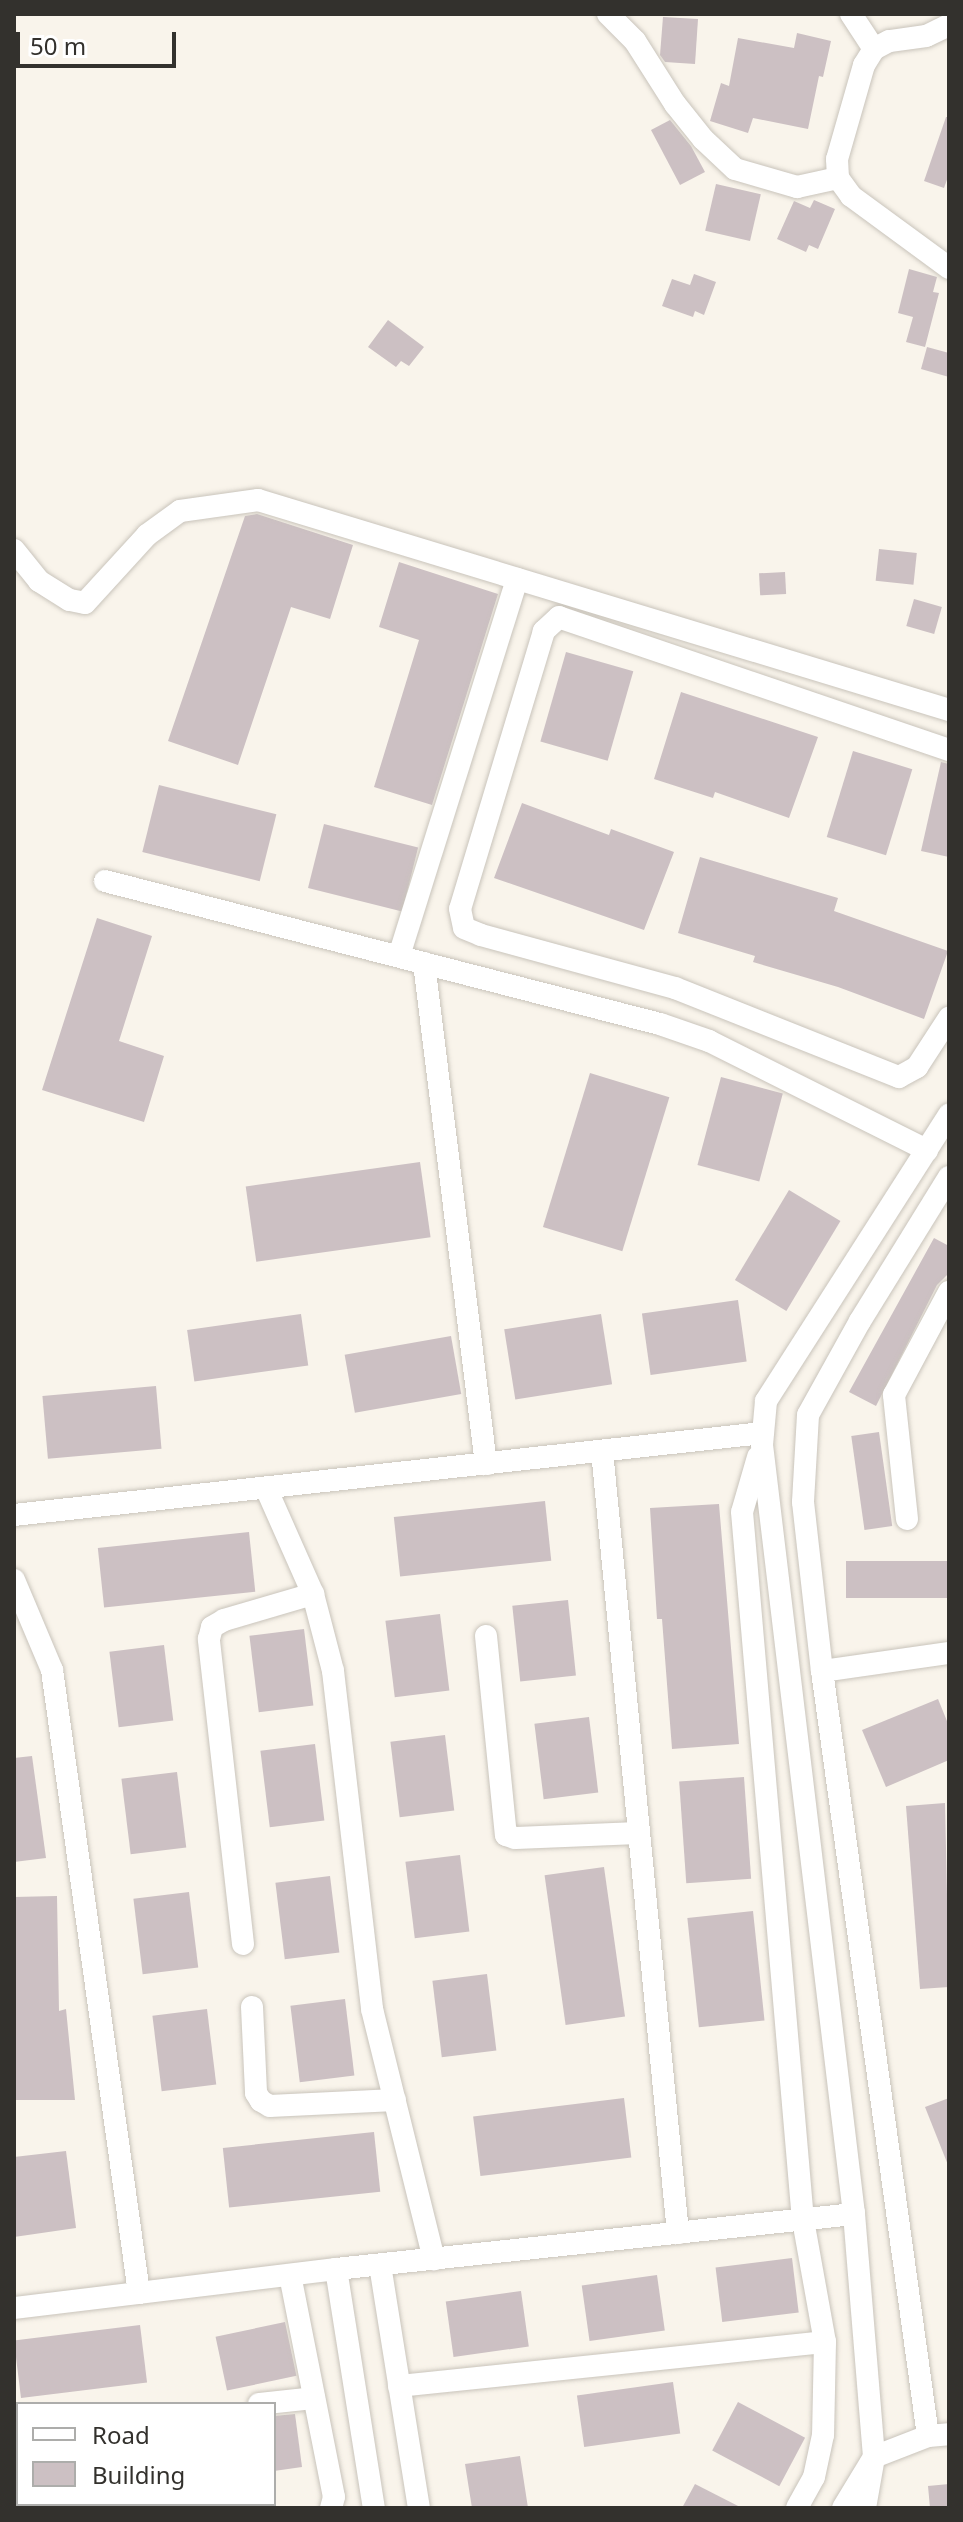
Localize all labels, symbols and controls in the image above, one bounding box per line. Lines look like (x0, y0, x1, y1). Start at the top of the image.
scale bar (20, 16, 180, 66)
text: 50 m (30, 29, 86, 62)
legend (16, 2402, 276, 2506)
text: Road (92, 2418, 150, 2451)
text: Building (92, 2458, 185, 2491)

